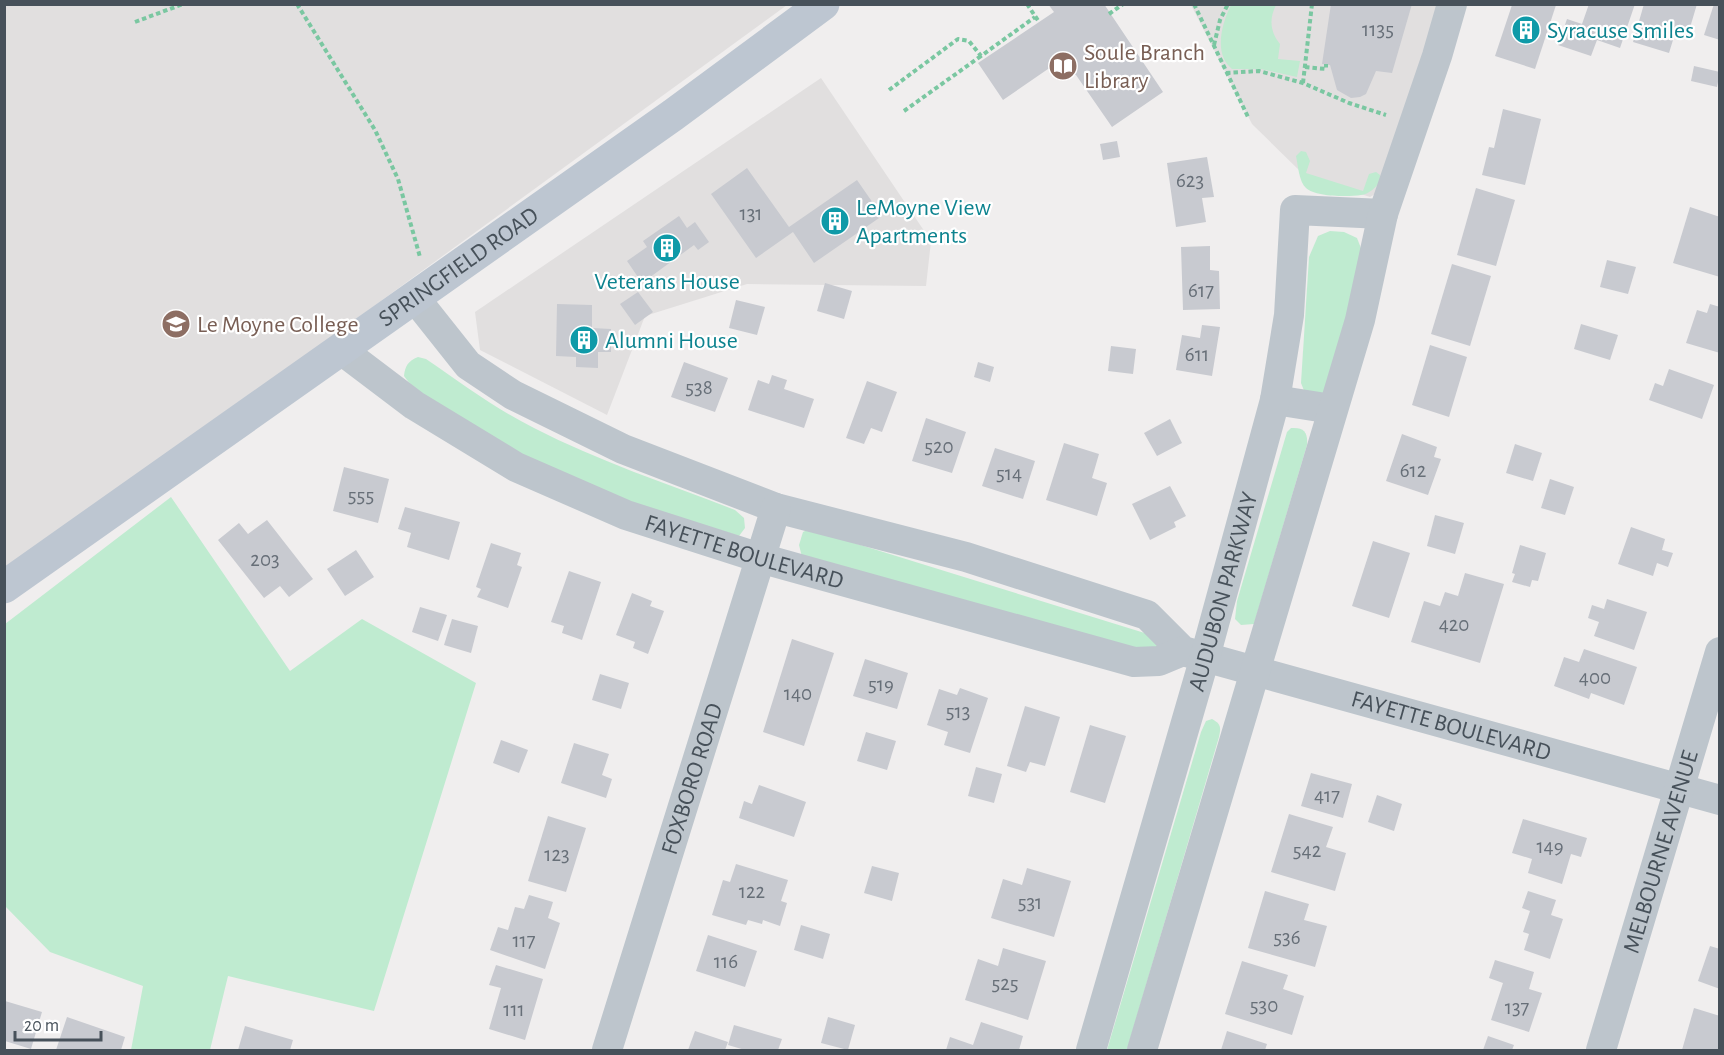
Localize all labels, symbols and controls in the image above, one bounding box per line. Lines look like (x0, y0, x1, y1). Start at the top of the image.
building icon: Syracuse Smiles (1510, 14, 1542, 46)
house number: 1135 (1362, 19, 1394, 40)
place label: Syracuse Smiles (1547, 19, 1694, 43)
place label: Soule Branch Library (1084, 41, 1205, 93)
library icon: Soule Branch Library (1047, 50, 1079, 82)
house number: 623 (1176, 170, 1204, 191)
place label: LeMoyne View Apartments (856, 196, 991, 248)
street label: SPRINGFIELD ROAD (375, 203, 543, 332)
house number: 131 (739, 203, 763, 224)
building icon: LeMoyne View Apartments (819, 205, 851, 237)
building icon: Veterans House (651, 232, 683, 264)
place label: Veterans House (594, 270, 740, 294)
house number: 617 (1188, 280, 1214, 301)
school or university icon: Le Moyne College (160, 308, 192, 340)
place label: Le Moyne College (197, 313, 358, 337)
building icon: Alumni House (568, 324, 600, 356)
place label: Alumni House (605, 329, 738, 353)
house number: 611 (1185, 344, 1209, 365)
house number: 538 (685, 377, 713, 398)
house number: 520 (924, 436, 954, 457)
house number: 612 (1400, 460, 1426, 481)
house number: 514 (996, 463, 1022, 484)
house number: 555 (348, 485, 374, 506)
street label: AUDUBON PARKWAY (1185, 489, 1262, 694)
street label: FAYETTE BOULEVARD (642, 511, 846, 594)
house number: 203 (250, 549, 280, 570)
house number: 420 (1439, 614, 1469, 635)
house number: 400 (1579, 667, 1611, 688)
house number: 519 (868, 674, 894, 695)
house number: 140 (784, 683, 812, 704)
street label: FAYETTE BOULEVARD (1348, 687, 1554, 766)
street label: FOXBORO ROAD (658, 701, 727, 858)
house number: 513 (946, 701, 970, 722)
street label: MELBOURNE AVENUE (1620, 747, 1703, 956)
house number: 417 (1314, 785, 1340, 806)
house number: 149 (1536, 836, 1564, 857)
house number: 542 (1293, 840, 1321, 861)
house number: 123 (544, 844, 570, 865)
house number: 122 (739, 881, 765, 902)
house number: 531 (1018, 892, 1042, 913)
house number: 536 (1273, 927, 1301, 948)
house number: 117 (512, 930, 536, 951)
house number: 116 (714, 951, 738, 972)
house number: 525 (991, 973, 1019, 994)
house number: 530 (1250, 995, 1278, 1016)
house number: 137 (1505, 997, 1530, 1018)
house number: 111 (503, 999, 525, 1020)
scale bar (15, 1004, 100, 1042)
text: 20 m (24, 1017, 59, 1035)

